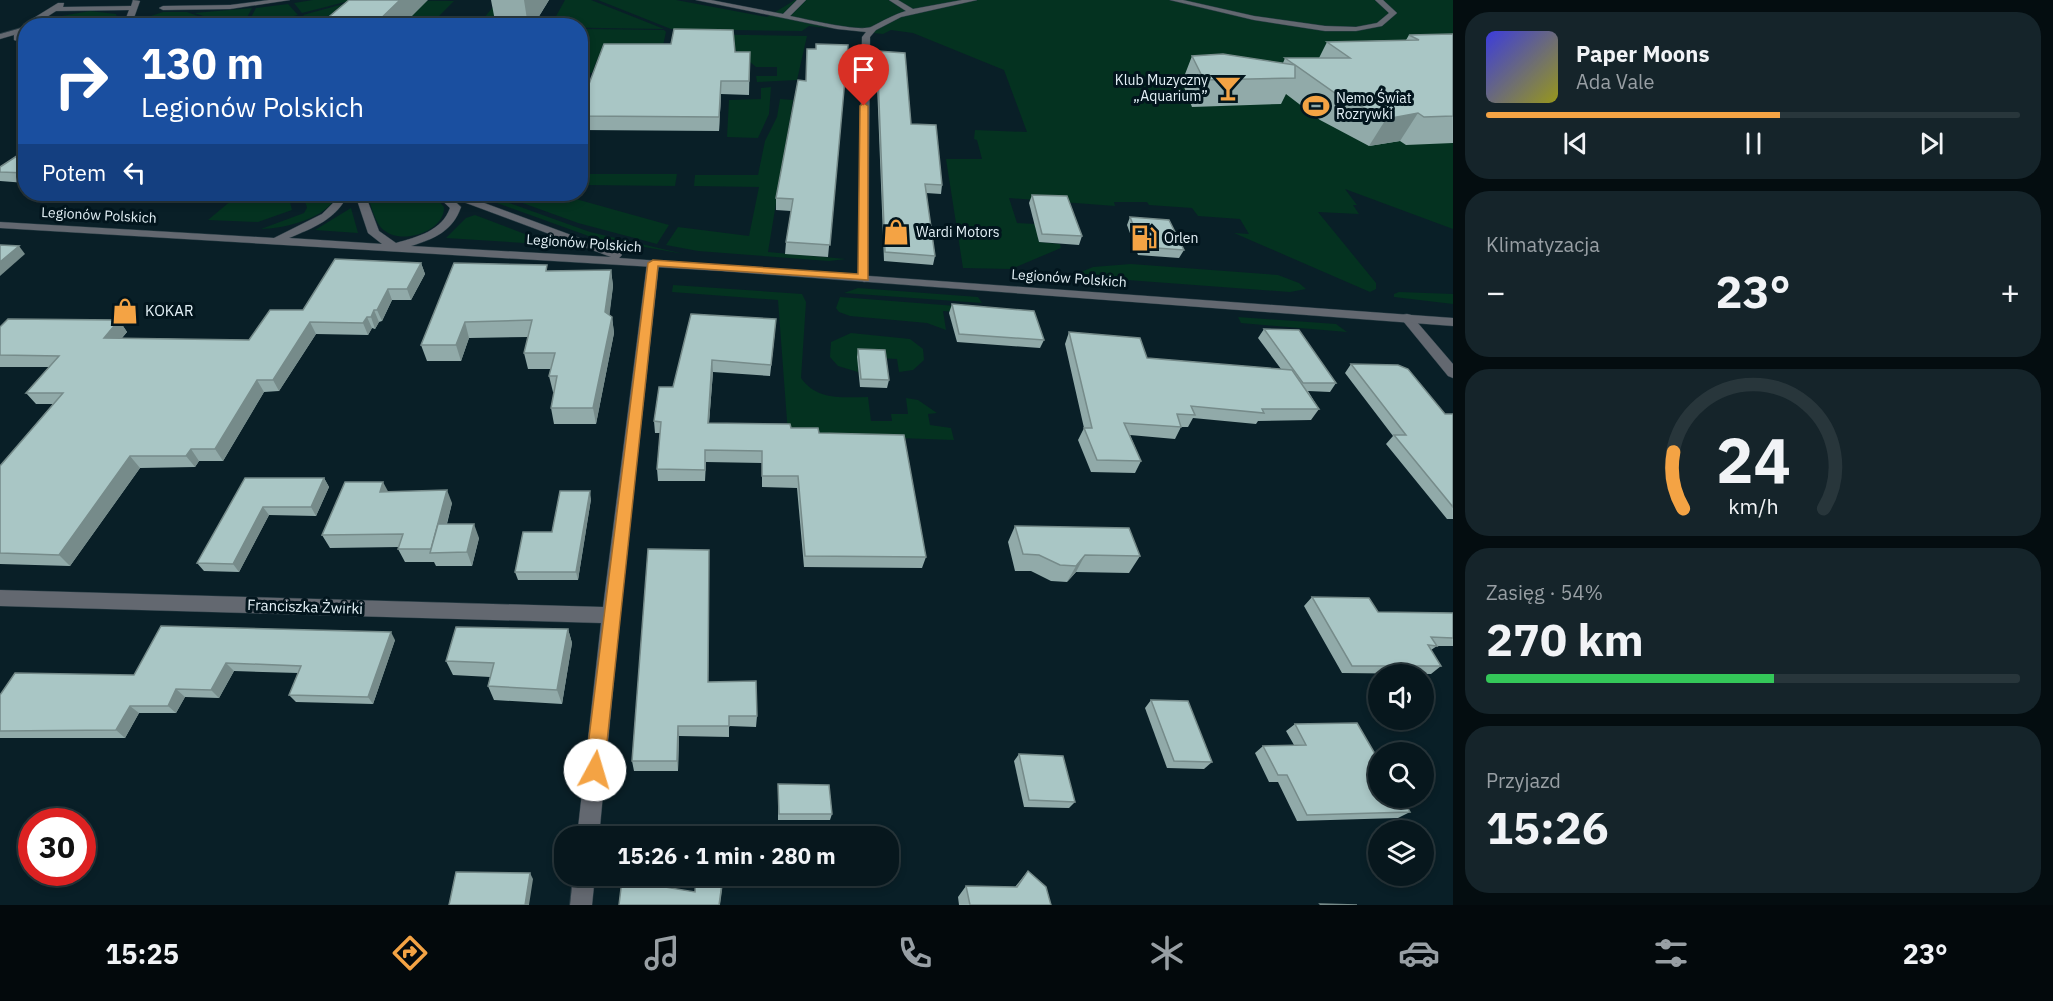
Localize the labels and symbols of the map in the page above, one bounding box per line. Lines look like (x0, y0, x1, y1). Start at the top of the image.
pin (838, 44, 889, 106)
place label: Klub Muzyczny „Aquarium” (1115, 71, 1208, 105)
bar icon: Klub Muzyczny „Aquarium” (1213, 73, 1243, 103)
place label: Nemo Świat Rozrywki (1336, 88, 1412, 123)
sports icon: Nemo Świat Rozrywki (1301, 91, 1331, 121)
street label: Legionów Polskich (41, 203, 157, 227)
shop icon: Wardi Motors (881, 217, 911, 247)
place label: Wardi Motors (916, 223, 1000, 241)
fuel station icon: Orlen (1129, 223, 1159, 253)
place label: Orlen (1164, 229, 1199, 247)
street label: Legionów Polskich (526, 230, 642, 256)
street label: Legionów Polskich (1011, 265, 1127, 291)
shop icon: KOKAR (110, 296, 140, 326)
place label: KOKAR (145, 301, 193, 320)
street label: Franciszka Żwirki (247, 595, 363, 618)
position arrow (563, 738, 627, 802)
speed limit sign: 30 (18, 808, 96, 886)

